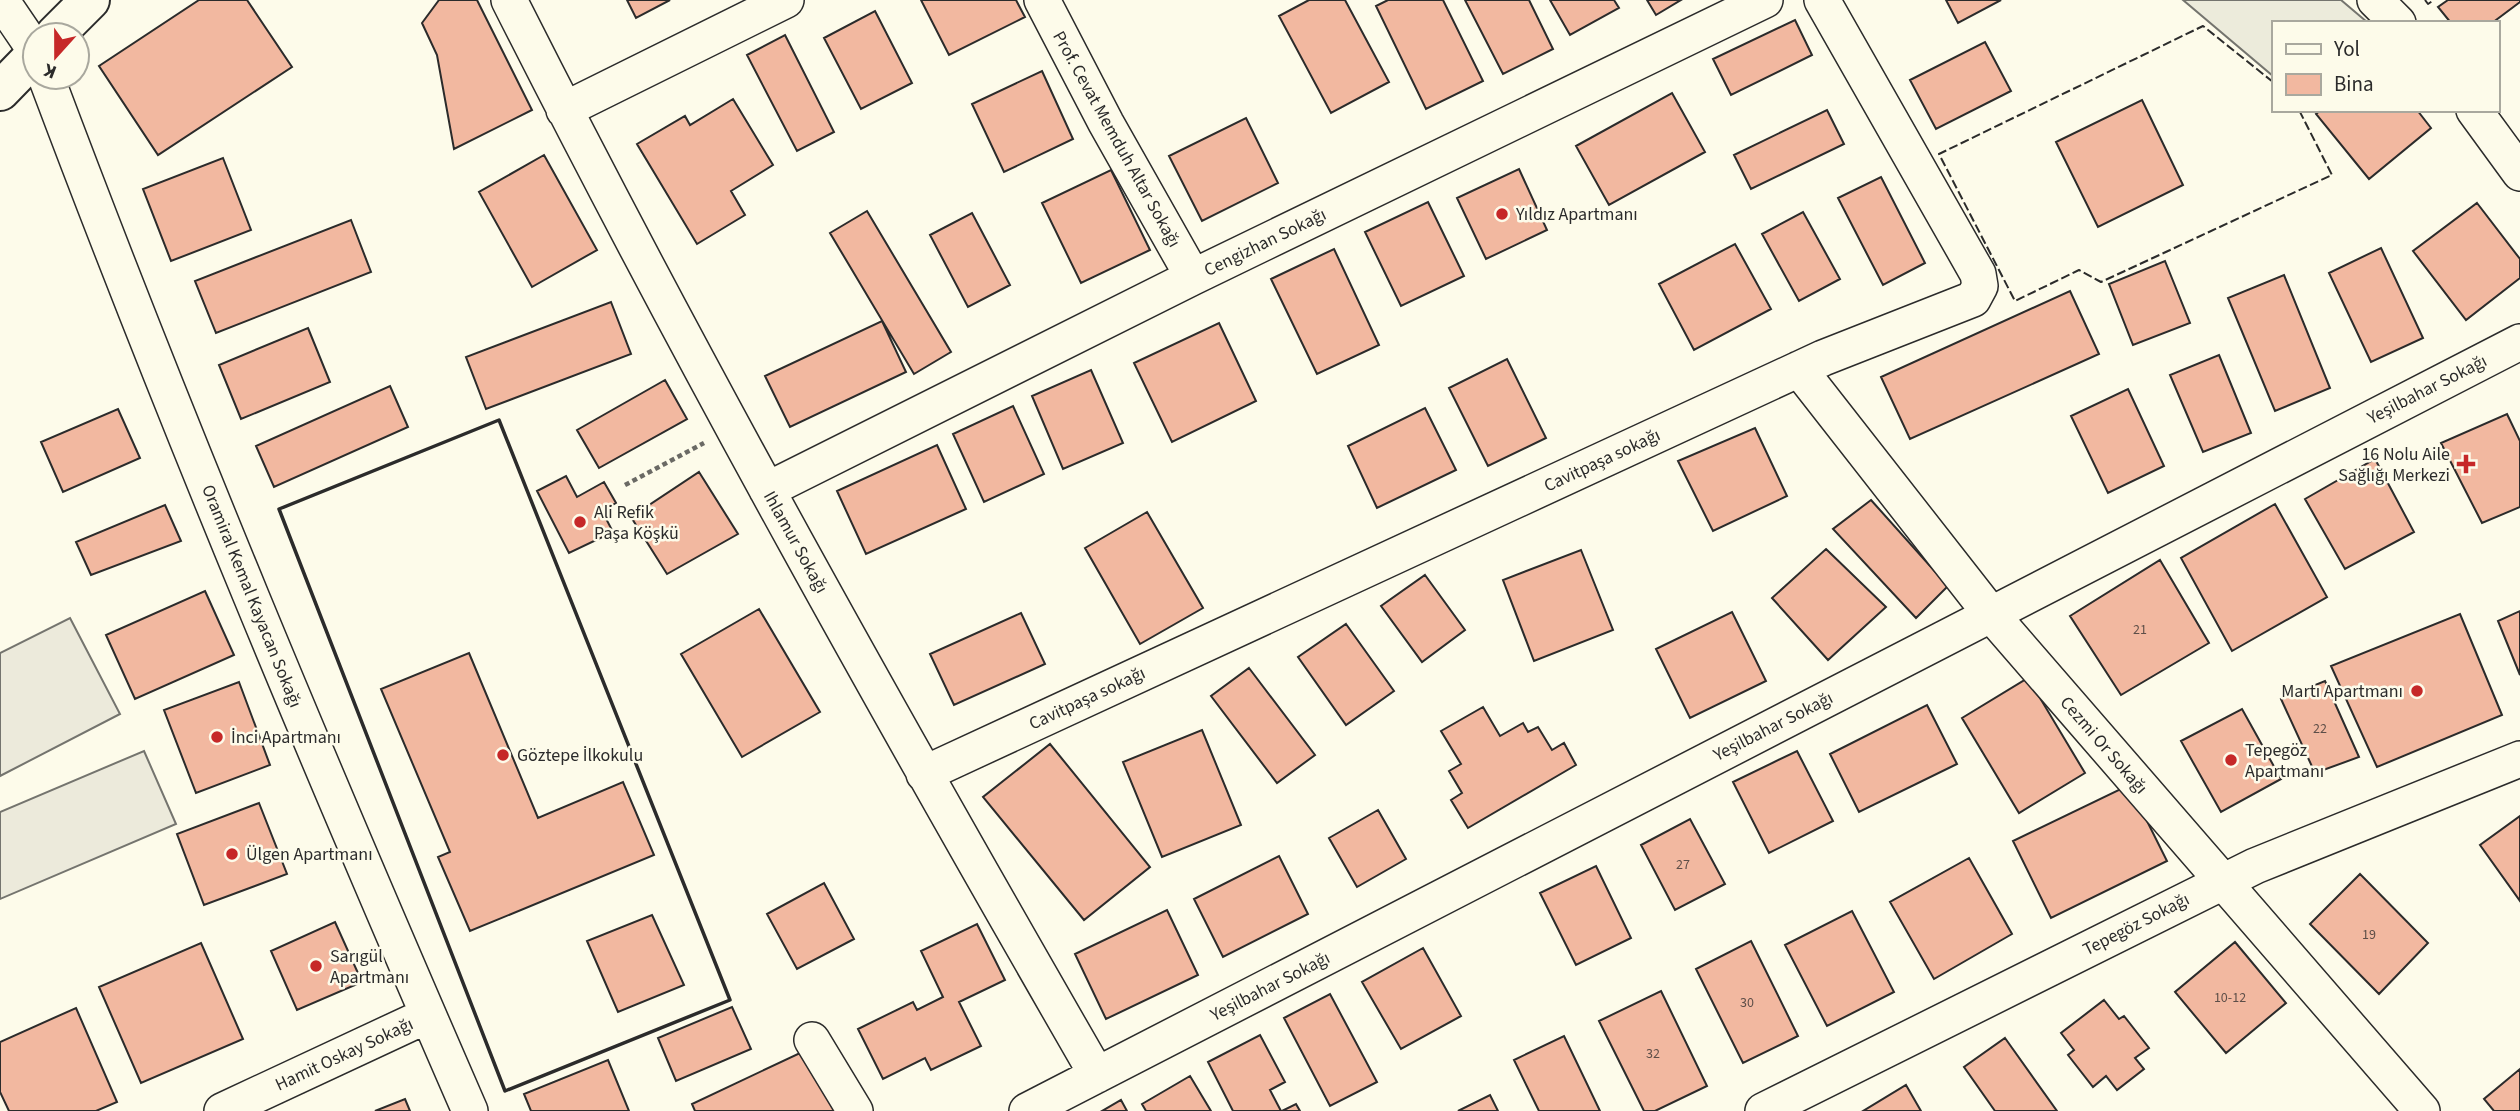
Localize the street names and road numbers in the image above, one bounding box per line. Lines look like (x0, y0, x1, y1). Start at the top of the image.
street label: Prof. Cevat Memduh Altar Sokağı (1046, 26, 1187, 252)
street label: Cengizhan Sokağı (1200, 202, 1331, 283)
street label: Yeşilbahar Sokağı (2362, 348, 2491, 431)
street label: Cavitpaşa sokağı (1540, 423, 1665, 498)
street label: Oramiral Kemal Kayacan Sokağı (195, 481, 308, 711)
street label: Ihlamur Sokağı (757, 487, 834, 598)
street label: Cavitpaşa sokağı (1025, 661, 1150, 736)
street label: Yeşilbahar Sokağı (1708, 685, 1837, 768)
street label: Cezmi Or Sokağı (2054, 691, 2153, 800)
street label: Tepegöz Sokağı (2079, 887, 2194, 962)
street label: Yeşilbahar Sokağı (1205, 945, 1334, 1028)
street label: Hamit Oskay Sokağı (271, 1011, 417, 1097)

